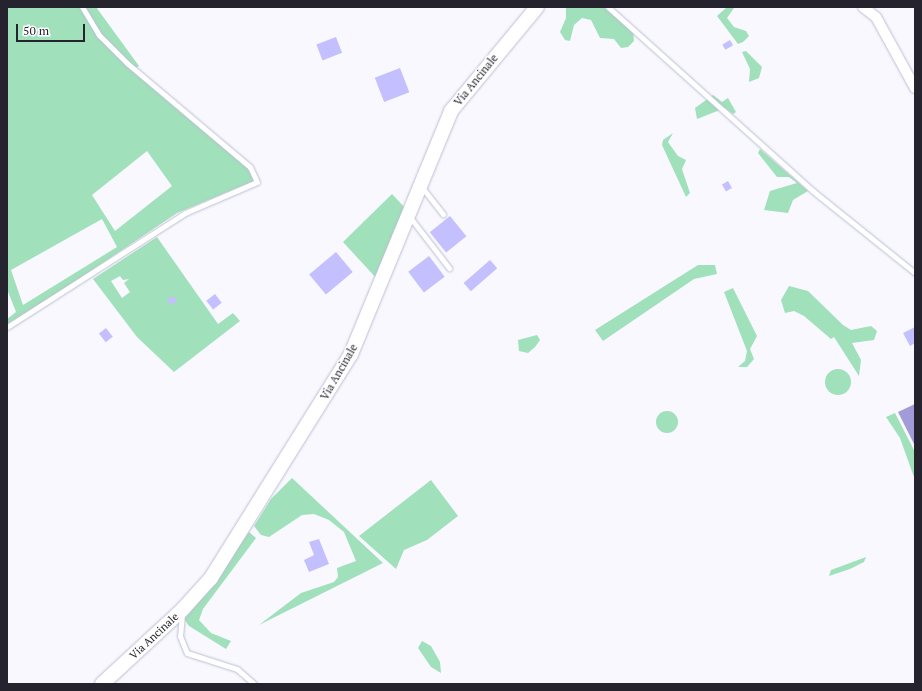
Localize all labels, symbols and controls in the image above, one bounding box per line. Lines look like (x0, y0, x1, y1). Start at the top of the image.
scale bar (18, 16, 87, 42)
text: 50 m (23, 23, 49, 38)
street label: Via Ancinale (451, 52, 501, 108)
street label: Via Ancinale (318, 342, 360, 402)
street label: Via Ancinale (127, 610, 181, 662)

